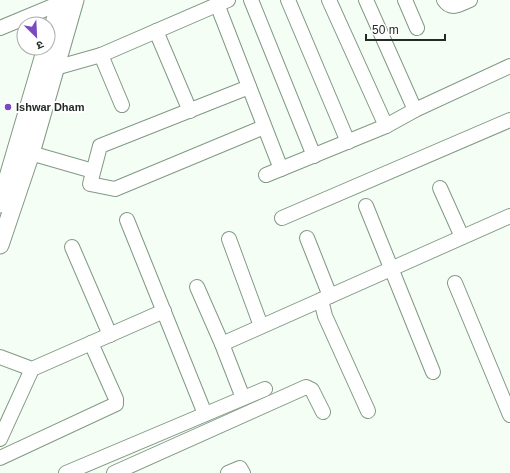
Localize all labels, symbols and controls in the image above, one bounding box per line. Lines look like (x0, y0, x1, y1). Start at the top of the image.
north arrow (16, 16, 56, 56)
scale bar (366, 16, 445, 42)
text: 50 m (372, 23, 399, 37)
text: उ (34, 38, 45, 52)
place label: Ishwar Dham (16, 101, 85, 113)
marker: Ishwar Dham (3, 102, 13, 112)

